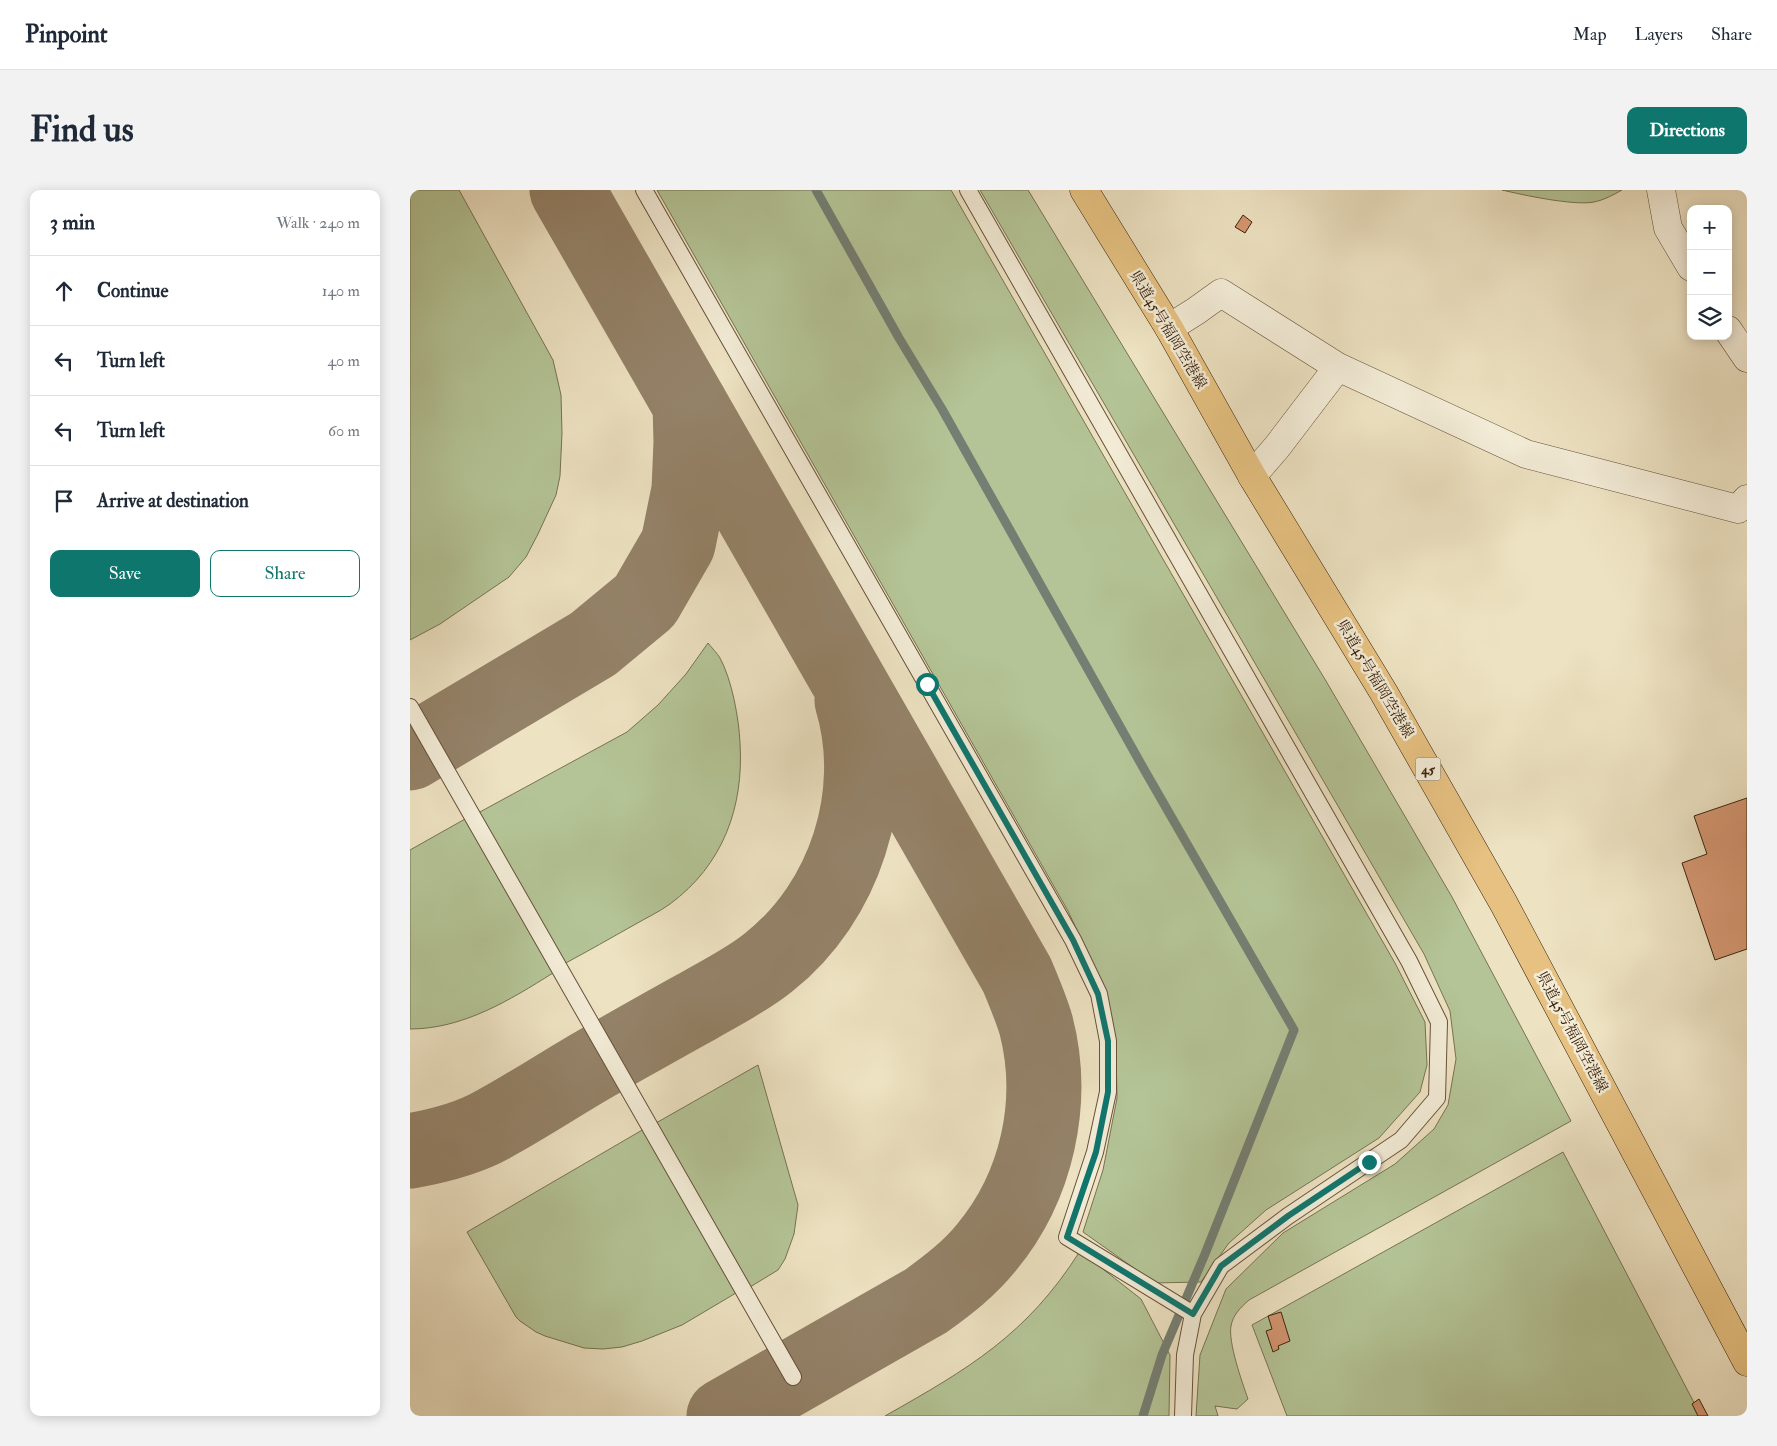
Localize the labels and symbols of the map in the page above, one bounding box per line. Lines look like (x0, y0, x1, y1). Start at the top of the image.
street label: 県道45号福岡空港線 (1125, 267, 1211, 393)
street label: 県道45号福岡空港線 (1332, 616, 1418, 742)
route start (916, 673, 939, 696)
road number: 45 (1416, 758, 1440, 780)
street label: 県道45号福岡空港線 (1532, 968, 1612, 1096)
route end (1358, 1151, 1381, 1174)

